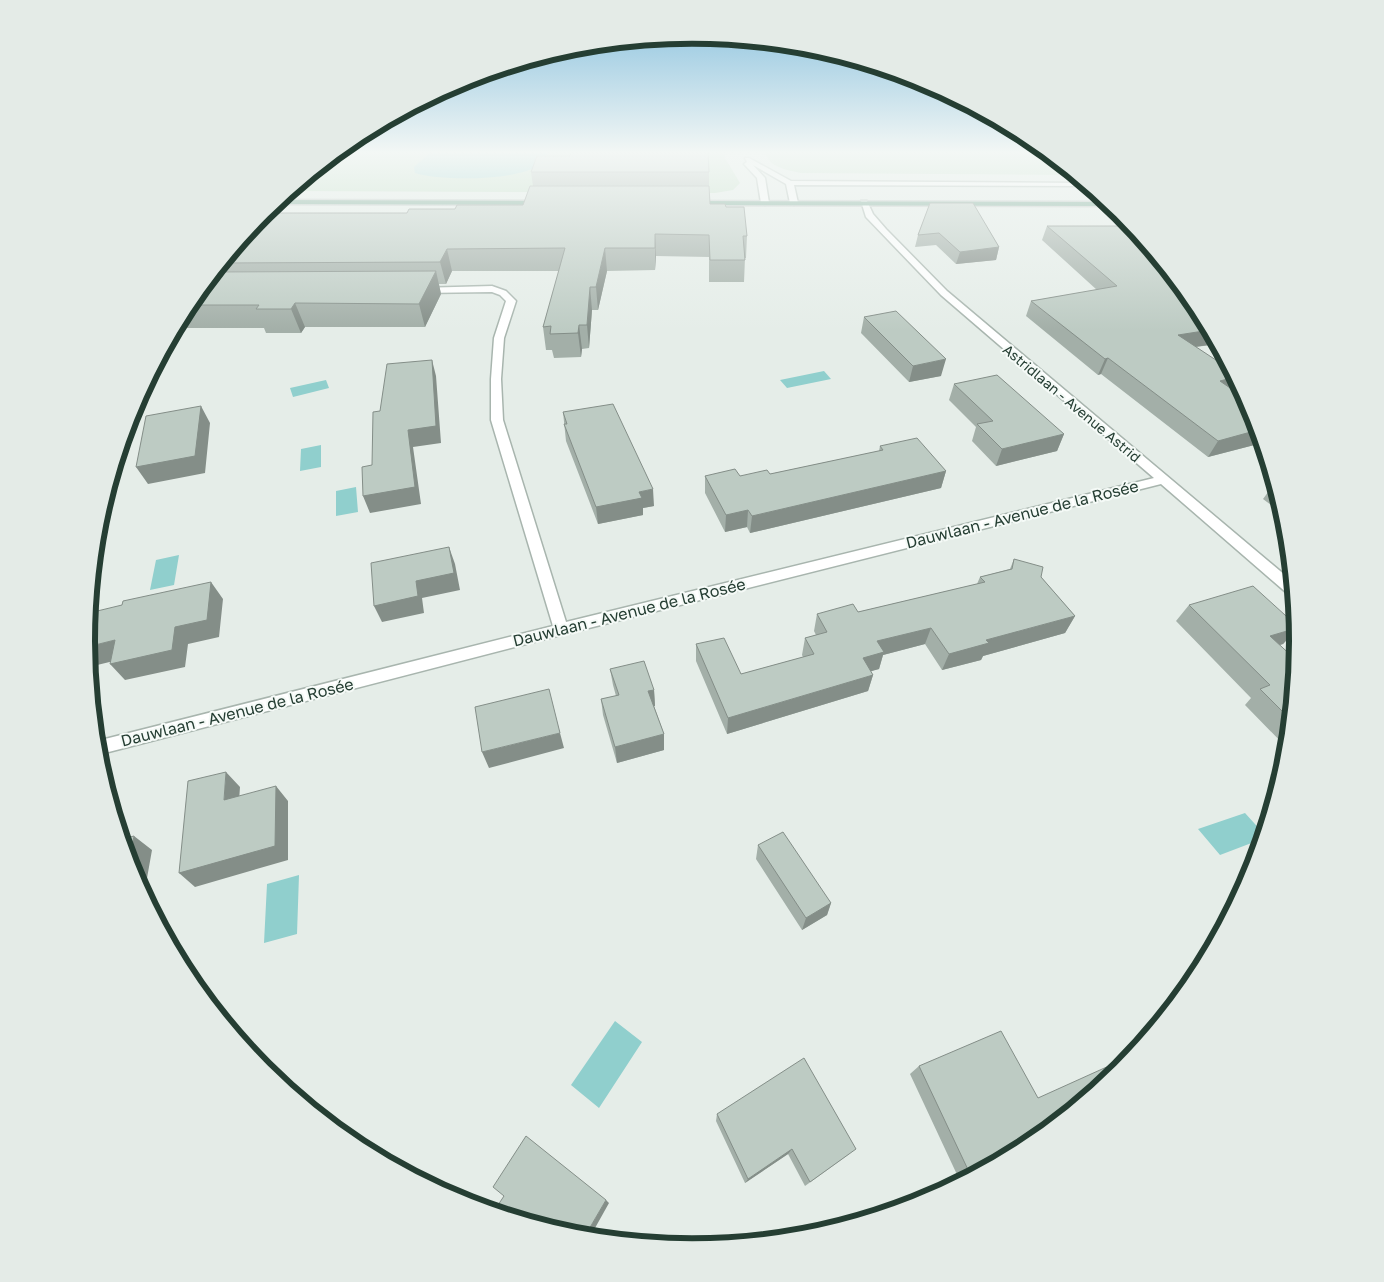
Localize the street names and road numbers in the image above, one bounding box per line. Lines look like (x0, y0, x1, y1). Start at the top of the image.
street label: Astridlaan - Avenue Astrid (1000, 340, 1144, 466)
street label: Dauwlaan - Avenue de la Rosée (904, 475, 1140, 553)
street label: Dauwlaan - Avenue de la Rosée (511, 573, 747, 651)
street label: Dauwlaan - Avenue de la Rosée (119, 673, 355, 751)

